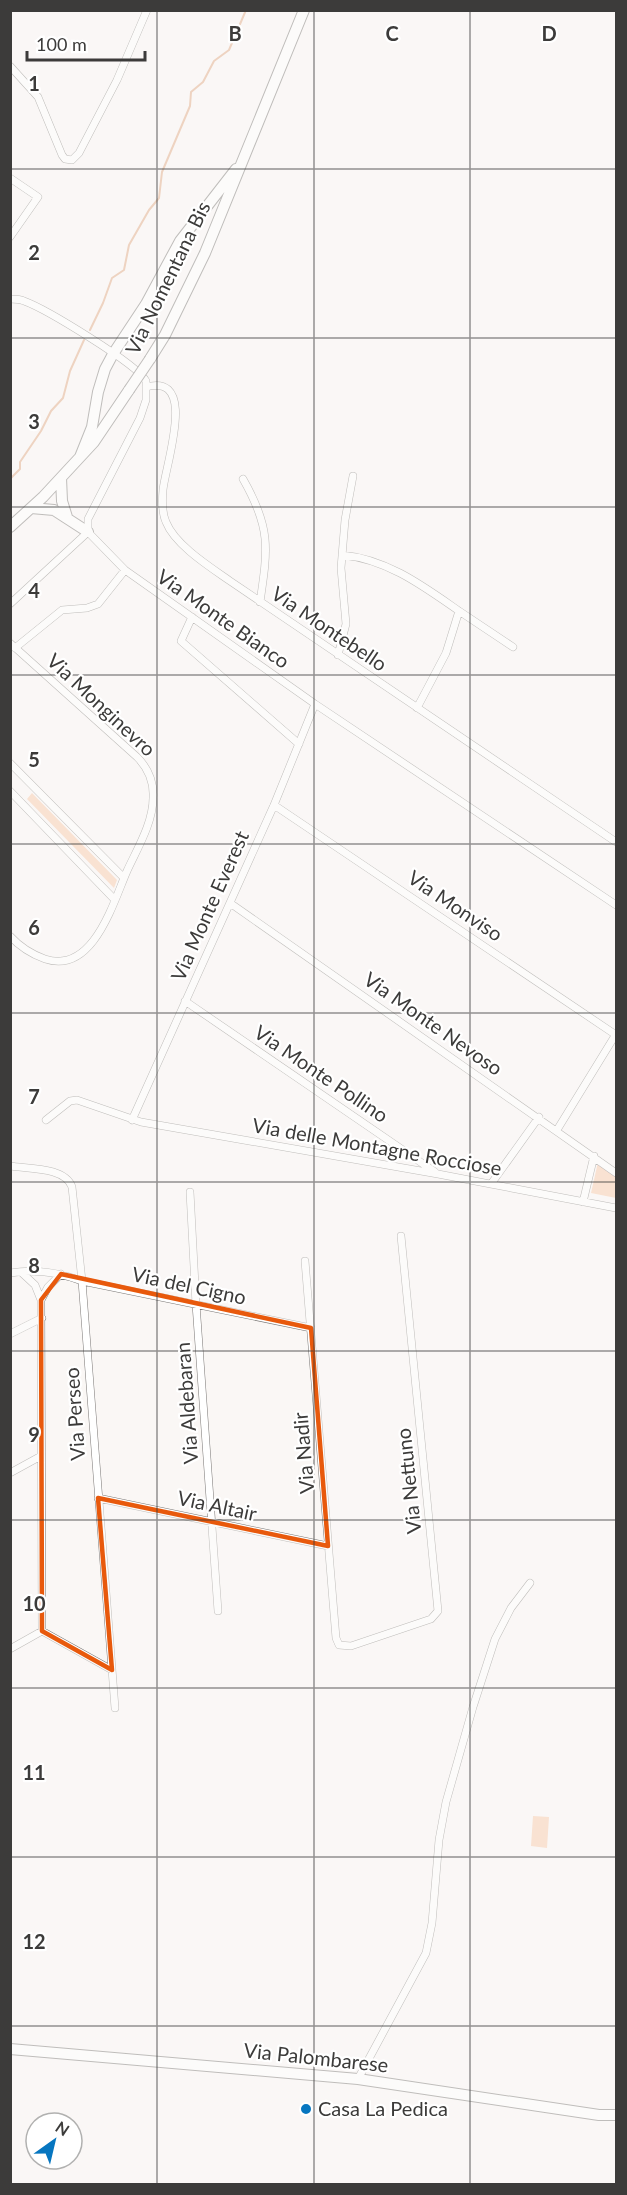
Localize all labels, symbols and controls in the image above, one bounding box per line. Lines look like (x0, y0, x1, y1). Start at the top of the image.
text: B (228, 21, 242, 45)
text: C (385, 21, 399, 45)
text: D (541, 21, 557, 45)
scale bar (27, 24, 146, 62)
text: 100 m (36, 33, 87, 55)
text: 1 (28, 71, 40, 95)
street label: Via Nomentana Bis (120, 197, 215, 358)
text: 2 (28, 240, 40, 264)
text: 3 (28, 409, 40, 433)
street label: Via Monte Bianco (153, 564, 294, 673)
text: 4 (28, 578, 40, 602)
street label: Via Montebello (267, 581, 392, 676)
street label: Via Monginevro (43, 648, 161, 761)
text: 5 (28, 747, 40, 771)
street label: Via Monte Everest (165, 827, 253, 984)
street label: Via Monviso (404, 865, 507, 946)
text: 6 (28, 915, 40, 939)
street label: Via Monte Nevoso (360, 966, 507, 1080)
street label: Via Monte Pollino (250, 1019, 393, 1127)
text: 7 (28, 1084, 40, 1108)
street label: Via delle Montagne Rocciose (251, 1112, 504, 1180)
text: 8 (28, 1253, 40, 1277)
street label: Via del Cigno (130, 1261, 248, 1309)
street label: Via Aldebaran (170, 1341, 202, 1465)
street label: Via Perseo (59, 1367, 89, 1461)
street label: Via Nadir (287, 1411, 319, 1495)
text: 9 (28, 1422, 40, 1446)
street label: Via Nettuno (391, 1427, 425, 1535)
street label: Via Altair (176, 1485, 260, 1525)
text: 10 (22, 1591, 46, 1615)
text: 11 (22, 1760, 46, 1784)
text: 12 (22, 1929, 46, 1953)
street label: Via Palombarese (243, 2037, 390, 2077)
place label: Casa La Pedica (318, 2096, 448, 2120)
marker: Casa La Pedica (299, 2102, 313, 2116)
north arrow (24, 2111, 84, 2171)
text: N (52, 2117, 73, 2139)

